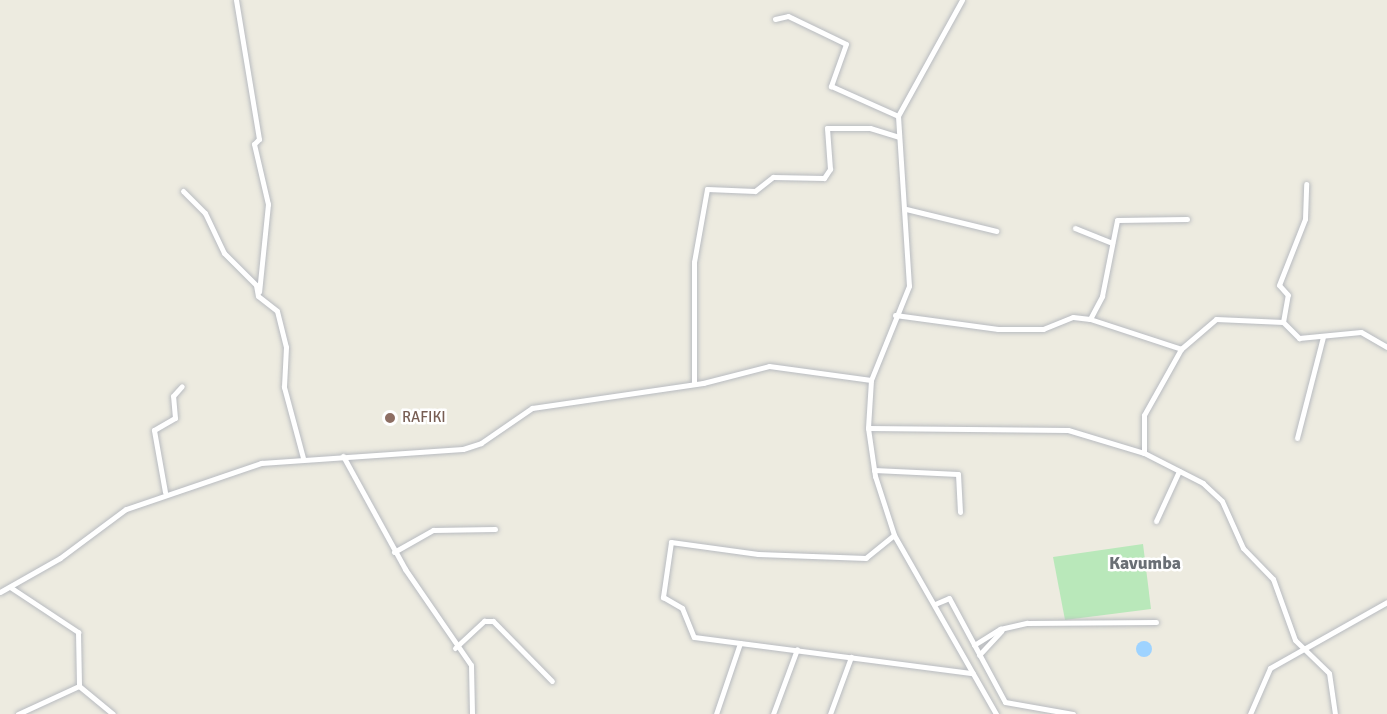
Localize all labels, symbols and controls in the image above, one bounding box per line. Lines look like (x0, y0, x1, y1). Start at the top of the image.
place label: RAFIKI (402, 409, 446, 427)
marker: RAFIKI (383, 411, 397, 425)
district label: Kavumba (1109, 552, 1181, 574)

